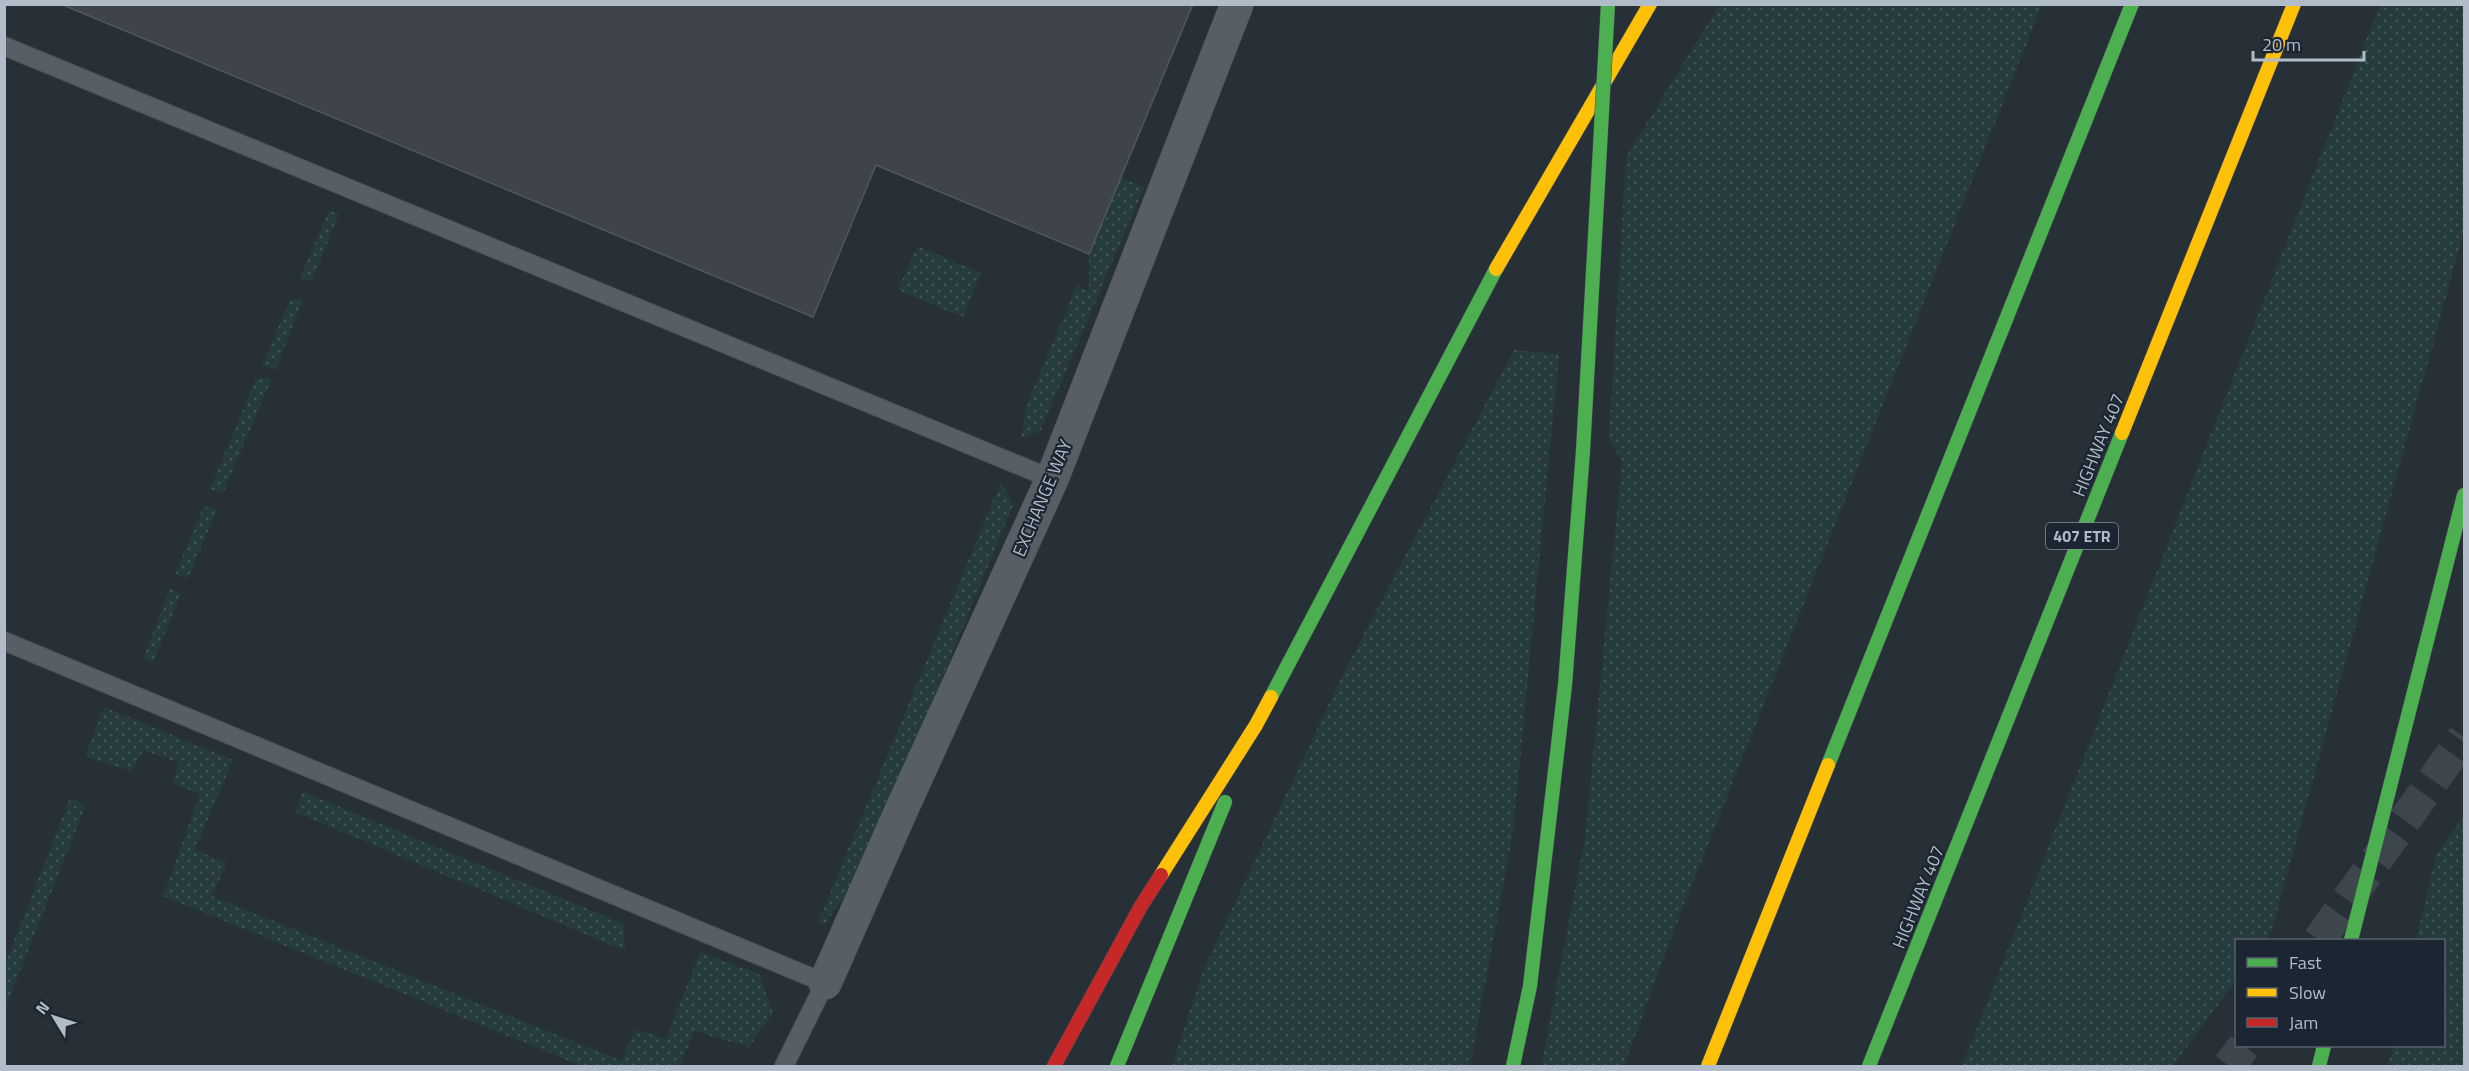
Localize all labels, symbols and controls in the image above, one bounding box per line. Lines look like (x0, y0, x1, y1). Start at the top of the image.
scale bar (2253, 24, 2364, 62)
text: 20 m (2262, 31, 2301, 58)
street label: HIGHWAY 407 (2065, 389, 2131, 501)
street label: EXCHANGE WAY (1005, 435, 1079, 561)
road number: 407 ETR (2046, 523, 2118, 549)
street label: HIGHWAY 407 (1885, 841, 1951, 953)
legend (2235, 939, 2445, 1047)
text: Fast (2289, 949, 2322, 976)
text: Slow (2289, 979, 2326, 1006)
north arrow (24, 987, 84, 1047)
text: N (29, 996, 55, 1020)
text: Jam (2289, 1009, 2318, 1036)

